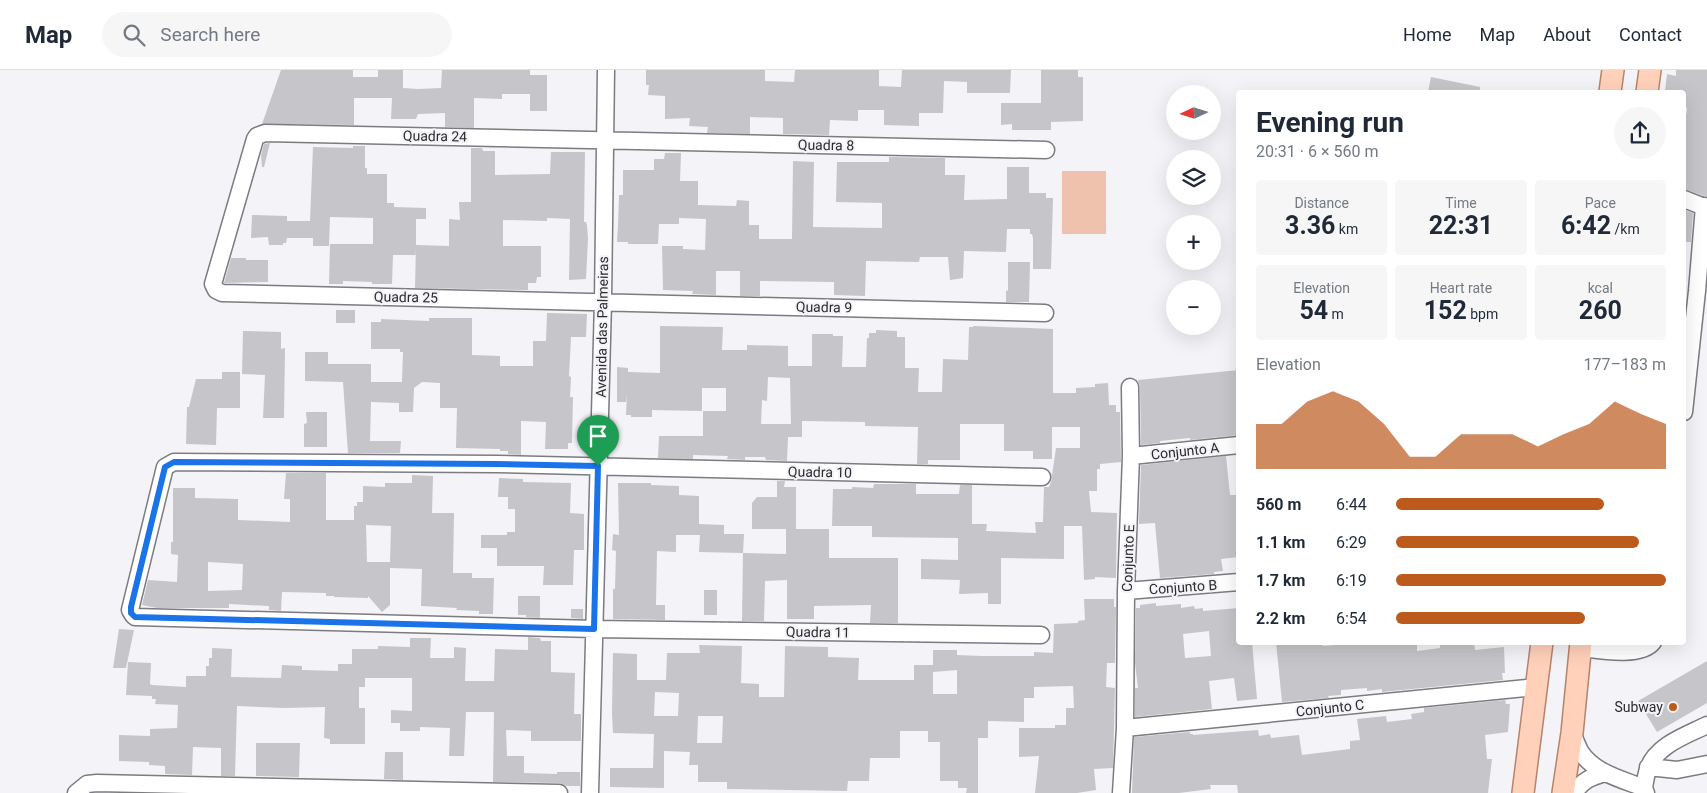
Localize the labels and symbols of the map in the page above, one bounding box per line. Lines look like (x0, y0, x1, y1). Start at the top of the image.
north arrow (1166, 85, 1221, 140)
street label: Quadra 24 (403, 127, 467, 145)
street label: Quadra 8 (798, 137, 854, 153)
street label: Avenida das Palmeiras (593, 256, 611, 398)
street label: Quadra 25 (374, 288, 438, 306)
street label: Quadra 9 (796, 299, 852, 315)
pin (577, 415, 619, 466)
street label: Conjunto A (1150, 439, 1220, 463)
street label: Quadra 10 (788, 463, 852, 481)
street label: Conjunto E (1119, 524, 1137, 592)
street label: Conjunto B (1148, 577, 1218, 597)
street label: Quadra 11 (786, 623, 850, 641)
street label: Conjunto C (1295, 696, 1365, 720)
place label: Subway (1614, 699, 1663, 715)
marker: Subway (1667, 701, 1679, 713)

